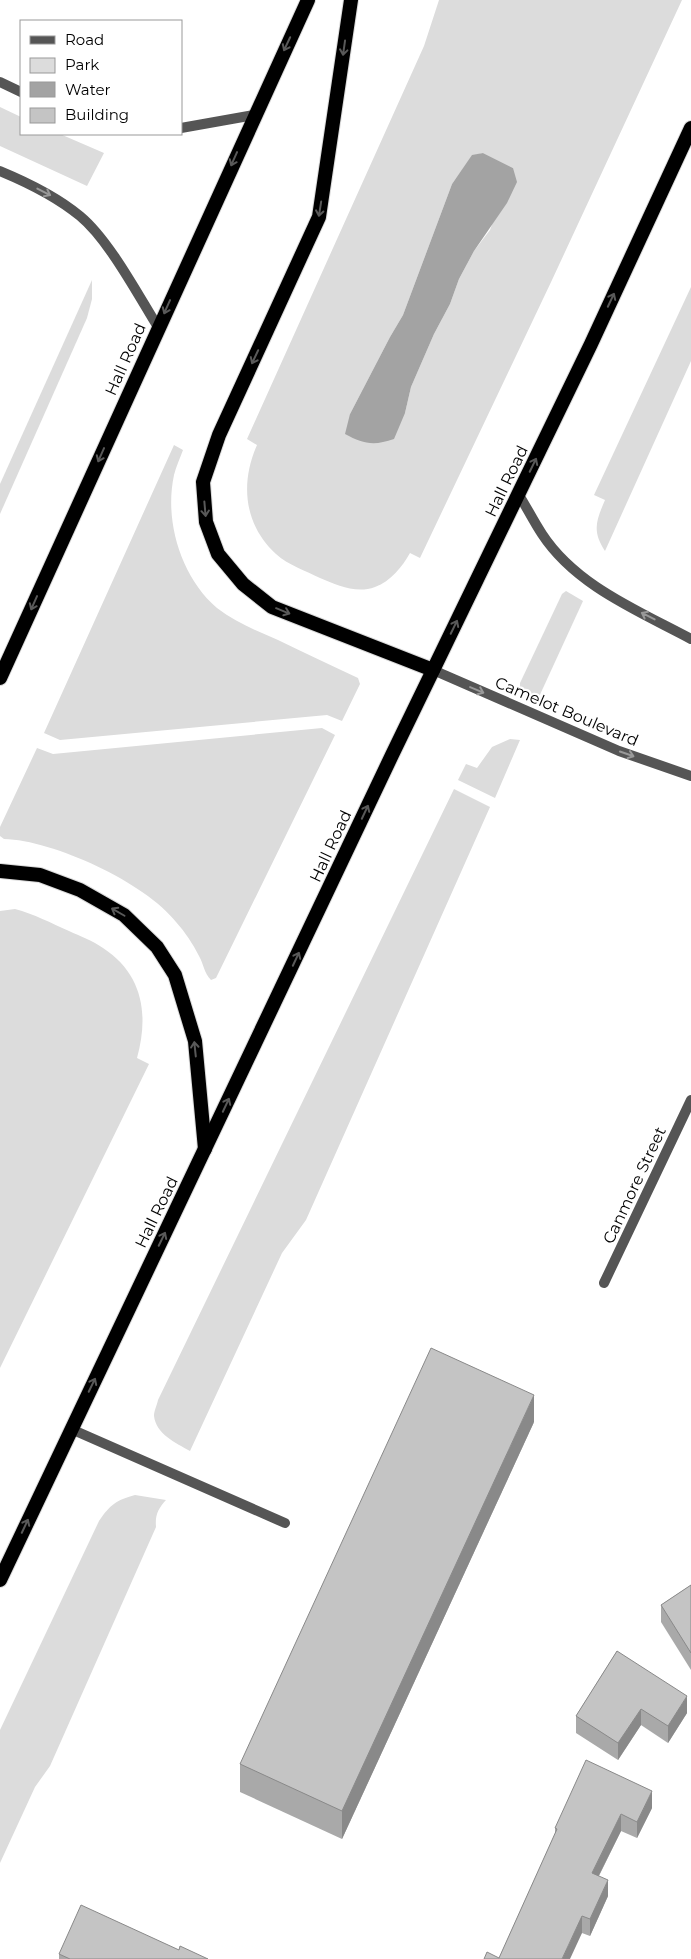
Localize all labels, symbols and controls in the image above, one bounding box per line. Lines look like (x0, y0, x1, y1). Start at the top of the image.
legend (20, 20, 182, 135)
text: Road (65, 30, 104, 49)
one-way arrow (282, 36, 291, 51)
one-way arrow (338, 40, 348, 56)
text: Park (65, 55, 99, 74)
text: Water (65, 80, 111, 99)
text: Building (65, 105, 129, 124)
one-way arrow (229, 151, 239, 166)
one-way arrow (36, 187, 51, 197)
one-way arrow (315, 201, 325, 217)
one-way arrow (607, 293, 617, 308)
one-way arrow (162, 299, 172, 314)
street label: Hall Road (101, 320, 150, 398)
one-way arrow (249, 349, 259, 364)
street label: Hall Road (481, 442, 532, 520)
one-way arrow (95, 447, 105, 462)
one-way arrow (529, 458, 538, 473)
one-way arrow (200, 501, 210, 517)
one-way arrow (28, 595, 38, 610)
one-way arrow (275, 607, 290, 617)
one-way arrow (641, 611, 656, 620)
one-way arrow (450, 620, 459, 635)
street label: Camelot Boulevard (492, 673, 641, 750)
one-way arrow (469, 685, 484, 695)
one-way arrow (618, 750, 634, 759)
one-way arrow (361, 805, 371, 820)
street label: Hall Road (306, 807, 355, 885)
one-way arrow (112, 906, 126, 916)
one-way arrow (291, 951, 301, 966)
one-way arrow (190, 1041, 200, 1057)
one-way arrow (221, 1098, 231, 1113)
street label: Canmore Street (599, 1123, 670, 1247)
street label: Hall Road (131, 1173, 182, 1251)
one-way arrow (157, 1231, 167, 1246)
one-way arrow (88, 1378, 97, 1393)
one-way arrow (21, 1519, 30, 1534)

